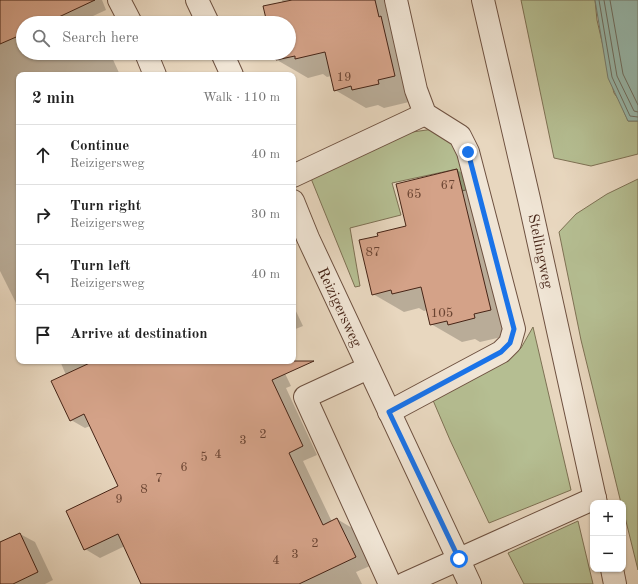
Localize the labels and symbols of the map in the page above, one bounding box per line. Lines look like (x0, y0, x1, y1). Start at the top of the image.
house number: 19 (336, 71, 352, 84)
route end (459, 143, 477, 161)
house number: 67 (440, 179, 456, 192)
house number: 65 (406, 188, 422, 201)
street label: Stellingweg (524, 213, 555, 290)
house number: 87 (365, 246, 381, 259)
street label: Reizigersweg (314, 266, 364, 350)
house number: 105 (431, 307, 453, 320)
house number: 2 (259, 428, 267, 441)
house number: 3 (239, 434, 247, 447)
house number: 4 (214, 448, 222, 461)
house number: 5 (200, 451, 208, 464)
house number: 6 (180, 461, 188, 474)
house number: 7 (155, 472, 163, 485)
house number: 8 (140, 483, 148, 496)
house number: 9 (115, 493, 123, 506)
house number: 2 (311, 537, 319, 550)
house number: 3 (291, 548, 299, 561)
route start (450, 550, 468, 568)
house number: 4 (272, 554, 280, 567)

